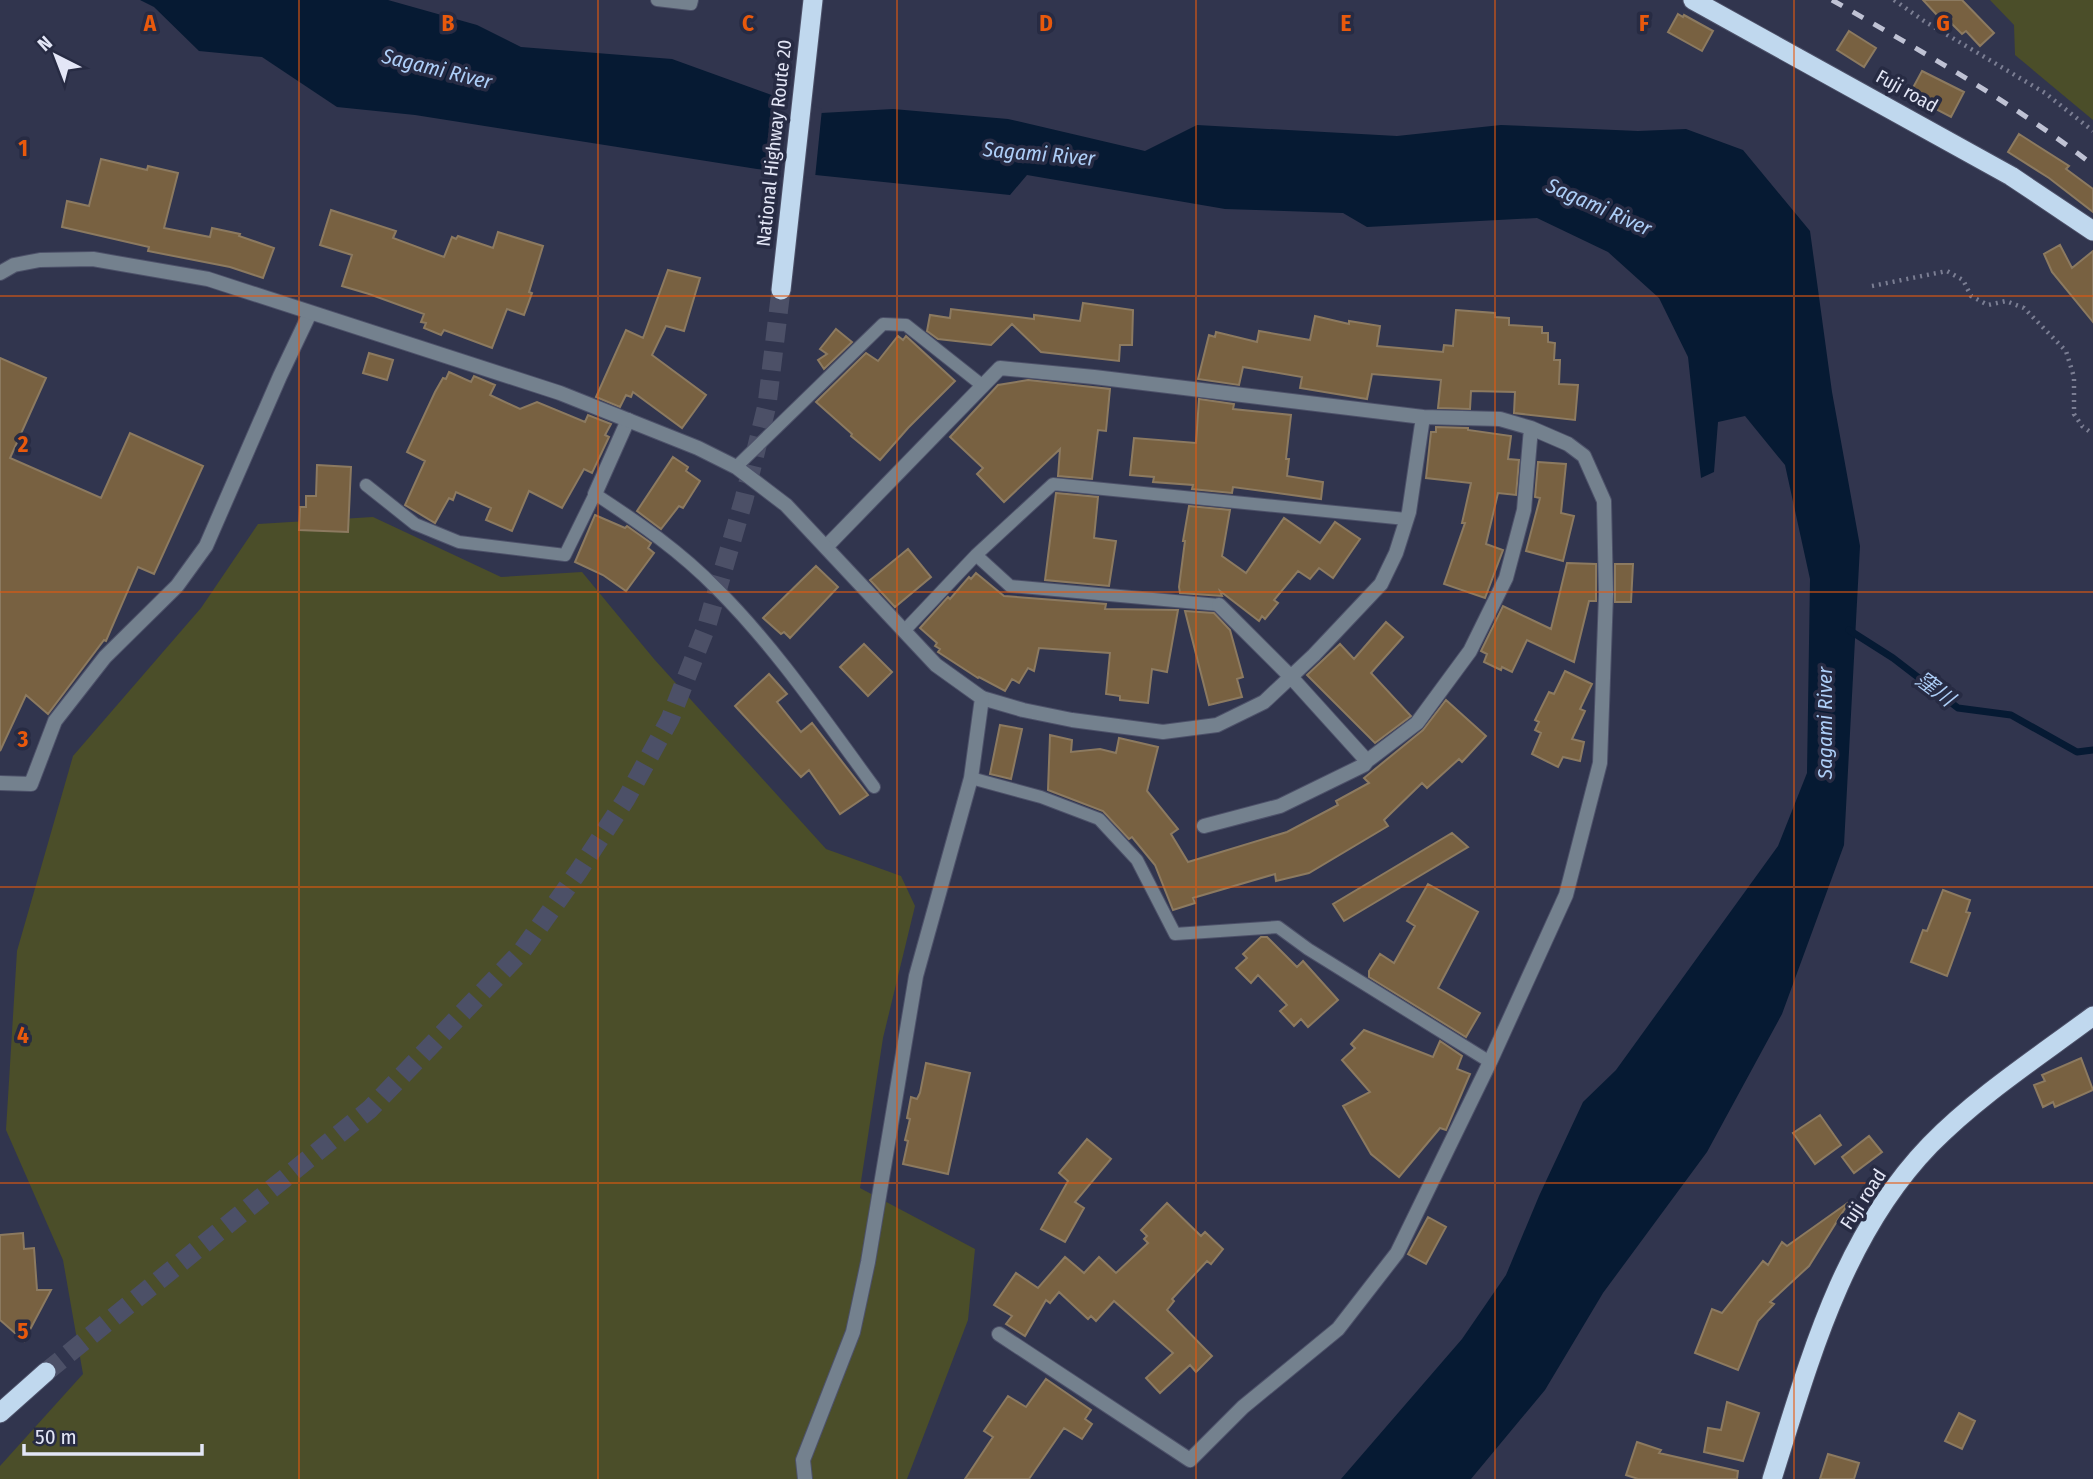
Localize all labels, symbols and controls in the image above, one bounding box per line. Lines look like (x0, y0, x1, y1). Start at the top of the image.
text: A (143, 9, 157, 37)
text: B (442, 9, 455, 37)
text: C (742, 9, 754, 37)
text: D (1039, 9, 1053, 37)
text: E (1341, 9, 1352, 37)
text: F (1639, 9, 1649, 37)
text: G (1936, 9, 1950, 37)
north arrow (21, 21, 91, 91)
text: N (33, 31, 57, 56)
street label: National Highway Route 20 (752, 38, 796, 248)
water label: Sagami River (378, 43, 495, 95)
street label: Fuji road (1872, 65, 1942, 117)
text: 1 (18, 134, 28, 162)
water label: Sagami River (981, 136, 1097, 172)
water label: Sagami River (1541, 172, 1656, 242)
text: 2 (17, 430, 29, 458)
water label: Sagami River (1812, 666, 1838, 780)
water label: 窪川 (1910, 666, 1961, 713)
text: 3 (17, 725, 29, 753)
text: 4 (17, 1021, 29, 1049)
street label: Fuji road (1835, 1165, 1891, 1233)
text: 5 (17, 1317, 29, 1345)
scale bar (24, 1412, 203, 1456)
text: 50 m (35, 1424, 77, 1450)

